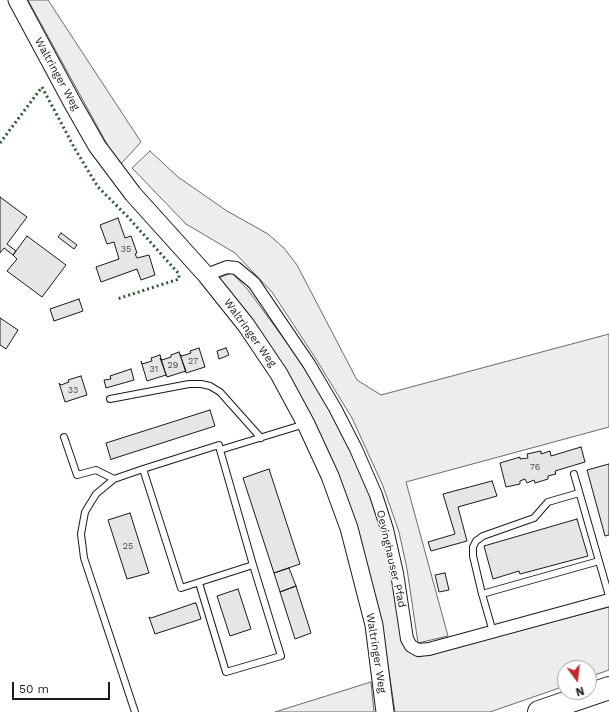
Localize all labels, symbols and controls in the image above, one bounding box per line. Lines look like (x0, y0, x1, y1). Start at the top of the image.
street label: Waltringer Weg (32, 35, 82, 113)
house number: 35 (121, 244, 131, 254)
street label: Waltringer Weg (221, 296, 279, 370)
house number: 27 (188, 356, 198, 366)
house number: 29 (168, 360, 178, 370)
house number: 31 (150, 364, 158, 374)
house number: 33 (68, 385, 78, 395)
house number: 76 (530, 462, 540, 472)
street label: Oevinghauser Pfad (373, 509, 409, 609)
house number: 25 (123, 541, 133, 551)
street label: Waltringer Weg (363, 612, 389, 694)
north arrow (557, 660, 597, 700)
scale bar (14, 674, 112, 700)
text: 50 m (19, 682, 49, 696)
text: N (574, 684, 586, 698)

